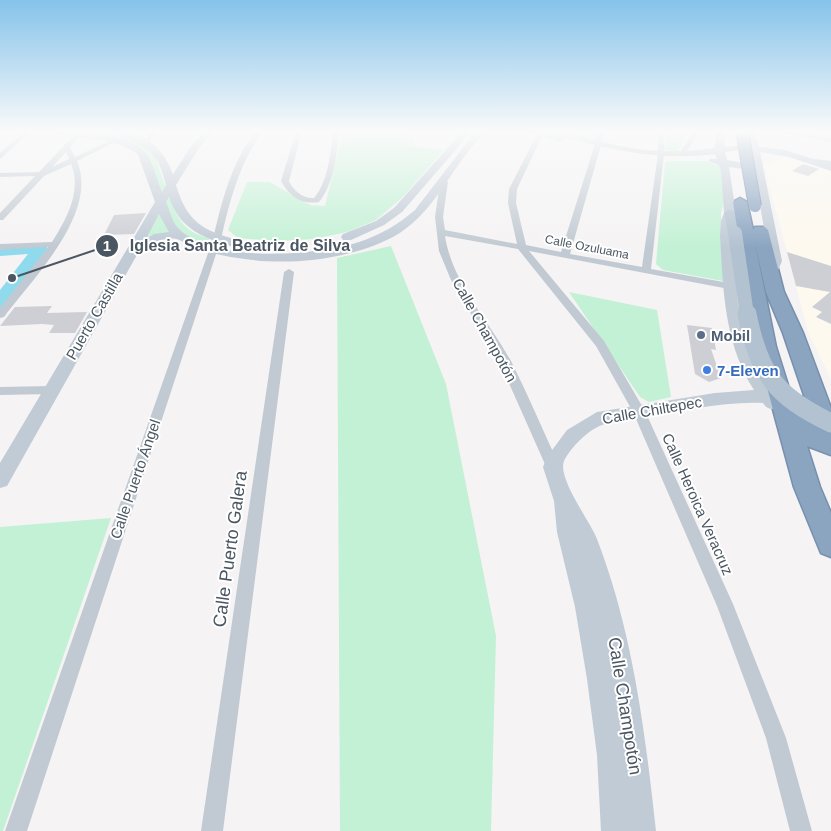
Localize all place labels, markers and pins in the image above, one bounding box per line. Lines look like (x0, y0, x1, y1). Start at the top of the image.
callout: Iglesia Santa Beatriz de Silva (94, 230, 360, 261)
place label: Mobil (711, 327, 750, 344)
marker: Mobil (695, 329, 707, 341)
place label: 7-Eleven (717, 362, 779, 379)
marker: 7-Eleven (701, 364, 713, 376)

